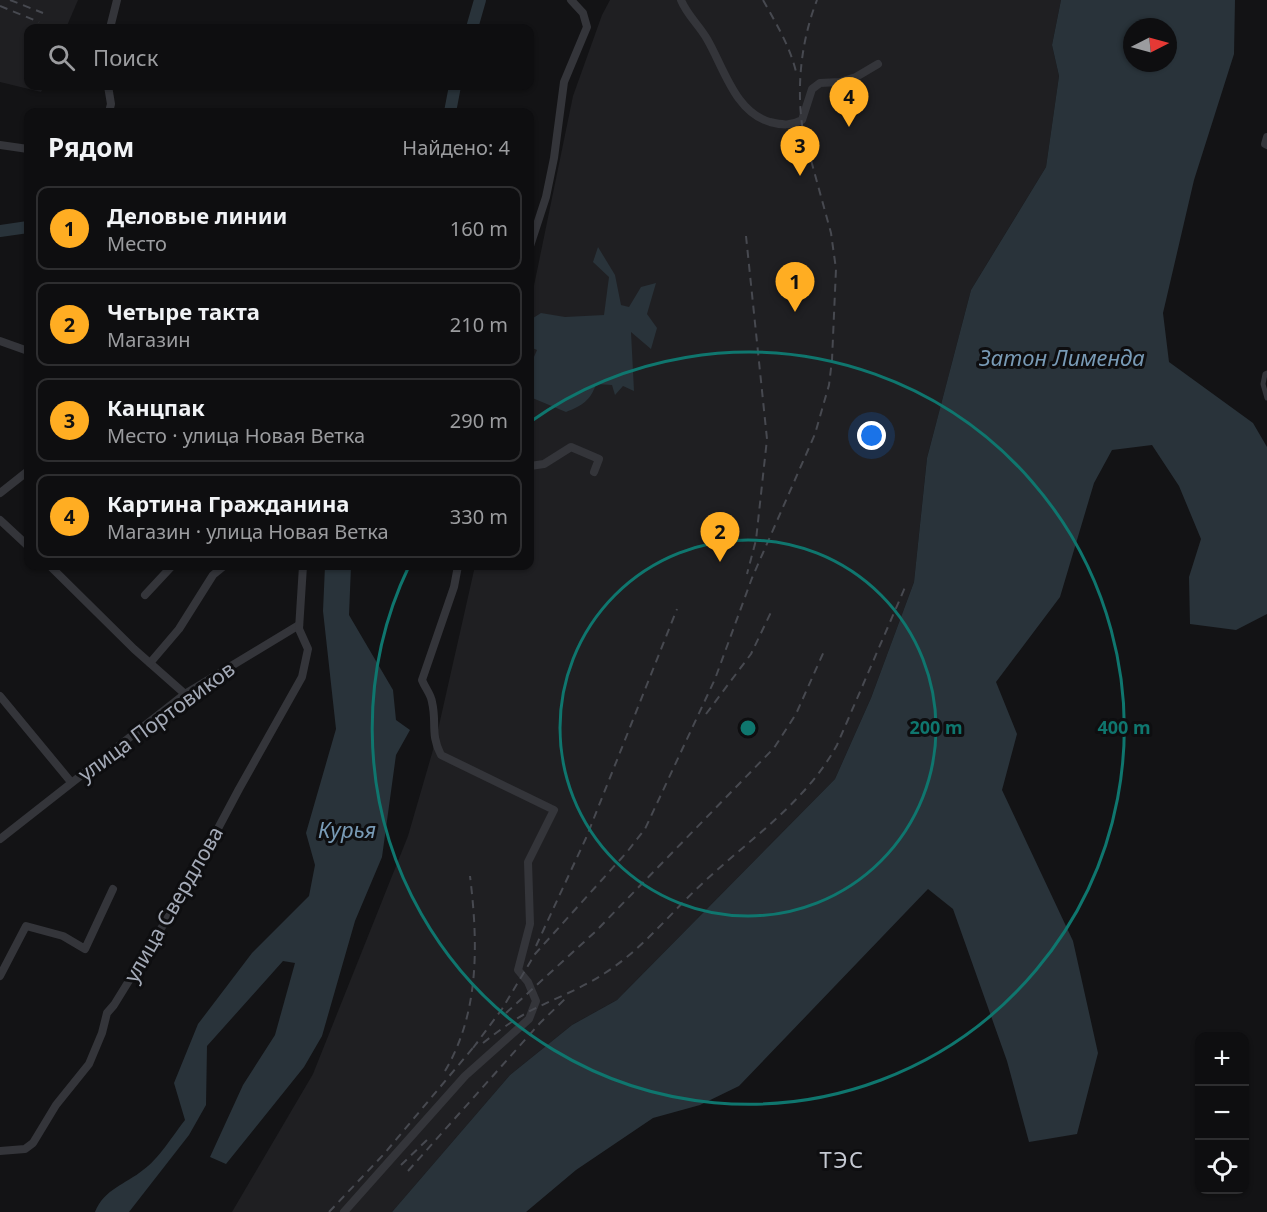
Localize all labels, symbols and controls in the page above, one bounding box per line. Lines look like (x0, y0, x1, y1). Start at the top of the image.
north arrow (1123, 18, 1177, 72)
search box (24, 24, 534, 90)
icon: search (45, 41, 78, 74)
text: Поиск (93, 42, 158, 72)
pin: 4 (830, 78, 868, 127)
pin: 3 (780, 126, 820, 176)
text: Рядом (48, 129, 134, 165)
text: Найдено: 4 (402, 134, 510, 161)
text: Деловые линии (107, 200, 287, 230)
text: 1 (64, 215, 75, 242)
text: 160 m (450, 215, 508, 242)
text: Место (107, 230, 167, 257)
pin: 1 (776, 262, 814, 312)
text: Четыре такта (107, 296, 260, 326)
text: 2 (64, 311, 75, 338)
text: 210 m (450, 311, 508, 338)
text: Магазин (107, 326, 191, 353)
water label: Затон Лименда (978, 342, 1145, 372)
text: Канцпак (107, 392, 205, 422)
text: 3 (64, 407, 75, 434)
text: 290 m (450, 407, 508, 434)
your location (857, 421, 886, 450)
text: Место · улица Новая Ветка (107, 422, 365, 449)
text: Картина Гражданина (107, 488, 349, 518)
text: 4 (64, 503, 75, 530)
text: 330 m (450, 503, 508, 530)
pin: 2 (700, 512, 740, 562)
text: Магазин · улица Новая Ветка (107, 518, 389, 545)
street label: улица Портовиков (72, 655, 240, 787)
text: 200 m (909, 715, 963, 739)
text: 400 m (1097, 715, 1151, 739)
centre of rings (738, 718, 758, 738)
water label: Курья (318, 814, 376, 844)
street label: улица Свердлова (117, 821, 229, 987)
map controls (1195, 1032, 1249, 1194)
button: + (1195, 1032, 1249, 1086)
button: − (1195, 1086, 1249, 1140)
button: locate (1195, 1140, 1249, 1194)
district label: ТЭС (819, 1144, 865, 1174)

